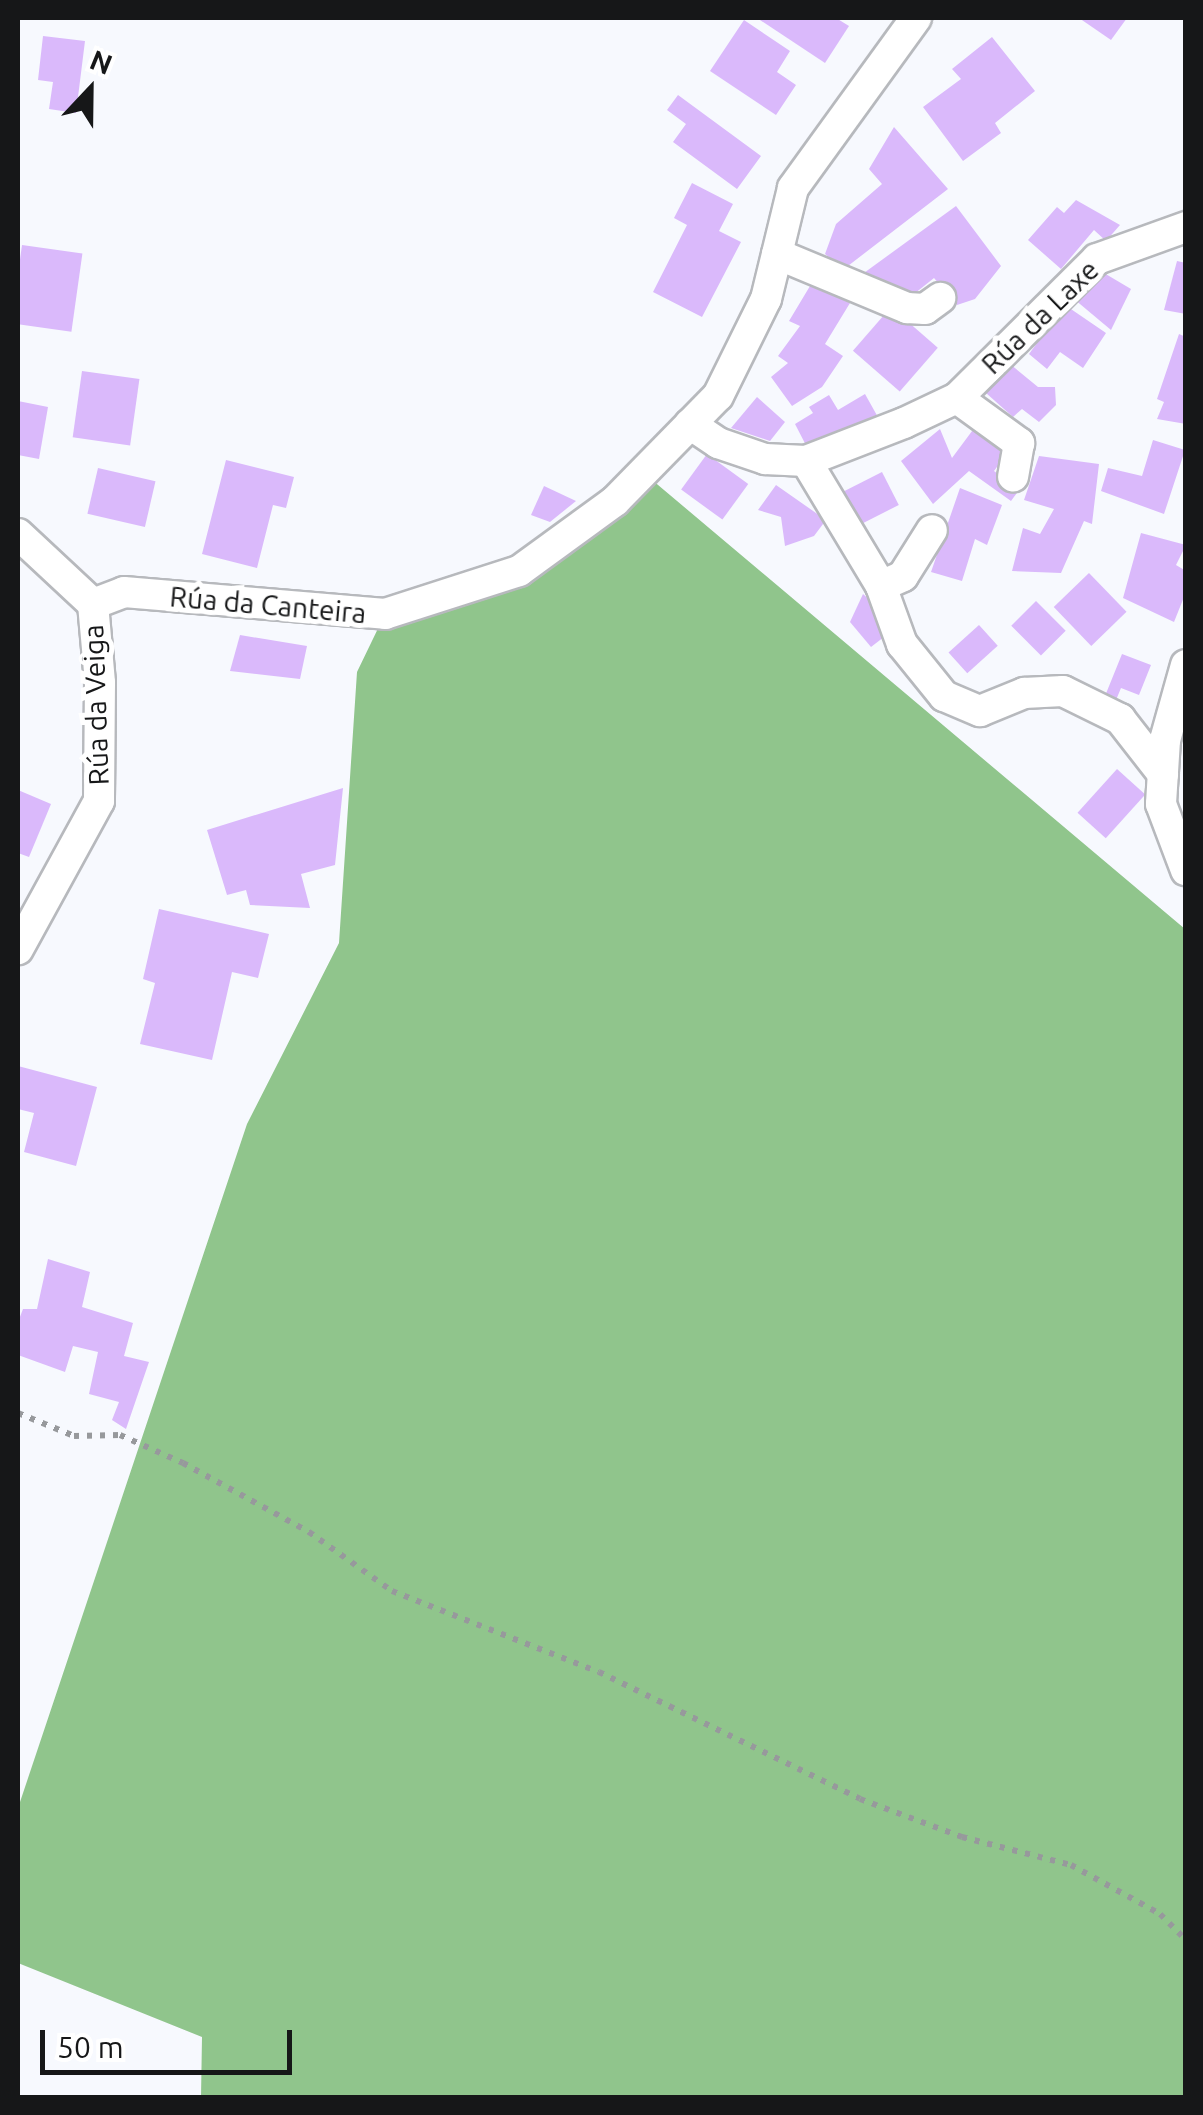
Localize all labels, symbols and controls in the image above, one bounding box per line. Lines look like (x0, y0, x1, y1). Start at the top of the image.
north arrow (40, 40, 140, 140)
text: N (86, 43, 117, 80)
street label: Rúa da Laxe (975, 253, 1105, 381)
street label: Rúa da Canteira (168, 580, 368, 630)
street label: Rúa da Veiga (76, 624, 116, 786)
scale bar (45, 2010, 298, 2072)
text: 50 m (57, 2030, 124, 2064)

